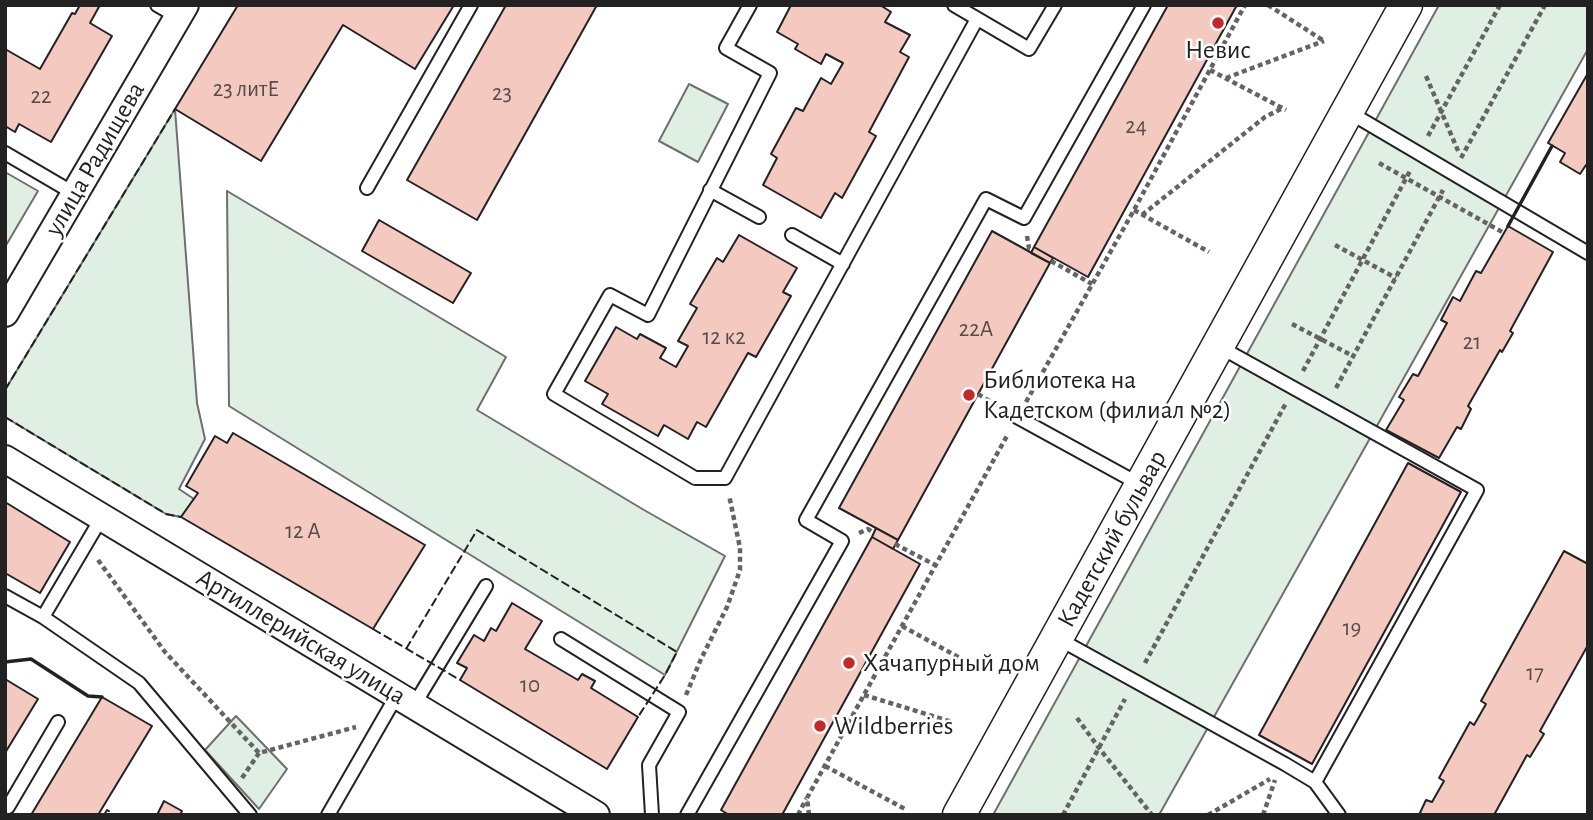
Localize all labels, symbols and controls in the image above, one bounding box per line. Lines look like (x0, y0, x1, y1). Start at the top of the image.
marker: Невис (1210, 15, 1226, 31)
place label: Невис (1185, 34, 1251, 66)
house number: 23 литЕ (213, 75, 279, 103)
street label: улица Радищева (38, 76, 152, 242)
house number: 23 (492, 79, 512, 107)
house number: 22 (31, 82, 51, 110)
house number: 24 (1125, 112, 1147, 140)
house number: 22А (959, 315, 993, 343)
house number: 12 к2 (702, 323, 746, 351)
house number: 21 (1463, 328, 1481, 356)
place label: Библиотека на Кадетском (филиал №2) (983, 364, 1232, 426)
marker: Библиотека на Кадетском (филиал №2) (961, 387, 977, 403)
street label: Кадетский бульвар (1050, 445, 1174, 633)
house number: 12 А (285, 517, 321, 545)
street label: Артиллерийская улица (191, 562, 411, 712)
house number: 19 (1343, 614, 1361, 642)
place label: Хачапурный дом (863, 647, 1040, 679)
marker: Хачапурный дом (841, 655, 857, 671)
house number: 17 (1526, 659, 1544, 687)
house number: 10 (520, 671, 540, 699)
place label: Wildberries (834, 710, 953, 742)
marker: Wildberries (812, 718, 828, 734)

